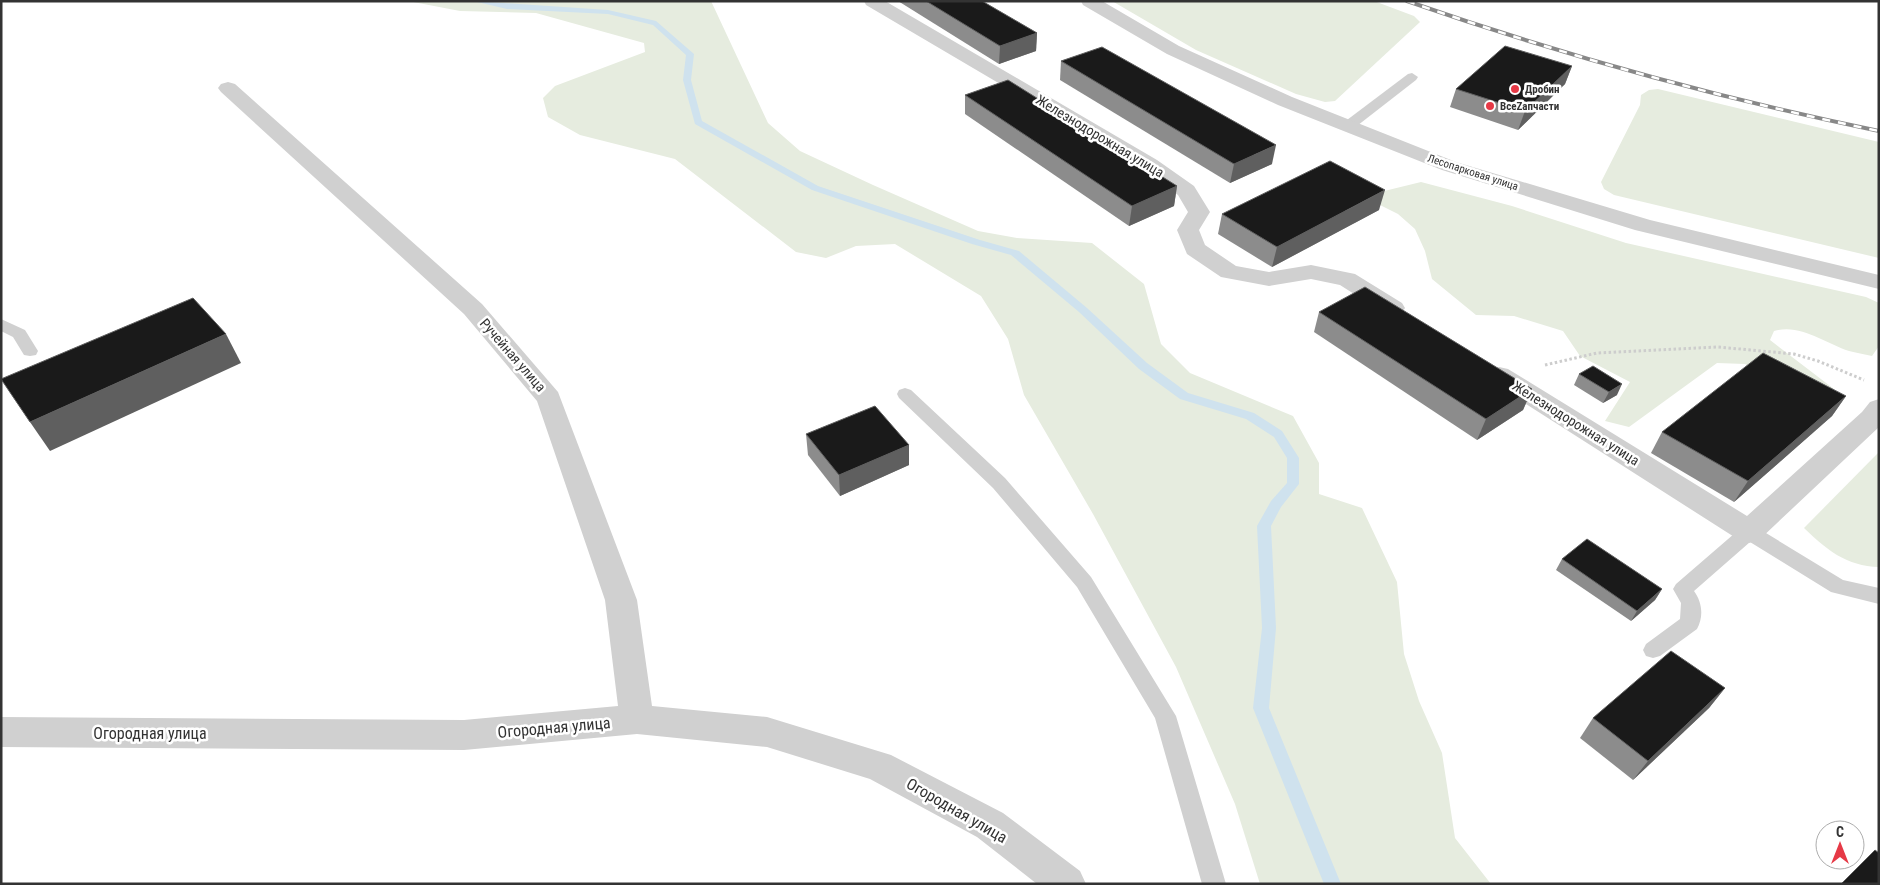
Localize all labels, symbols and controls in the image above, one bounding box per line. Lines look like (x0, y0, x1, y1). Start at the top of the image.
marker: Дробин (1509, 83, 1521, 95)
place label: Дробин (1525, 83, 1560, 96)
street label: Железнодорожная улица (1033, 91, 1167, 181)
marker: ВсеZапчасти (1484, 100, 1496, 112)
place label: ВсеZапчасти (1500, 100, 1559, 113)
street label: Лесопарковая улица (1426, 152, 1520, 193)
street label: Ручейная улица (477, 315, 549, 395)
street label: Железнодорожная улица (1510, 377, 1642, 469)
street label: Огородная улица (497, 713, 611, 742)
street label: Огородная улица (93, 724, 207, 743)
street label: Огородная улица (903, 774, 1011, 847)
north arrow (1815, 820, 1865, 870)
text: С (1836, 824, 1844, 840)

